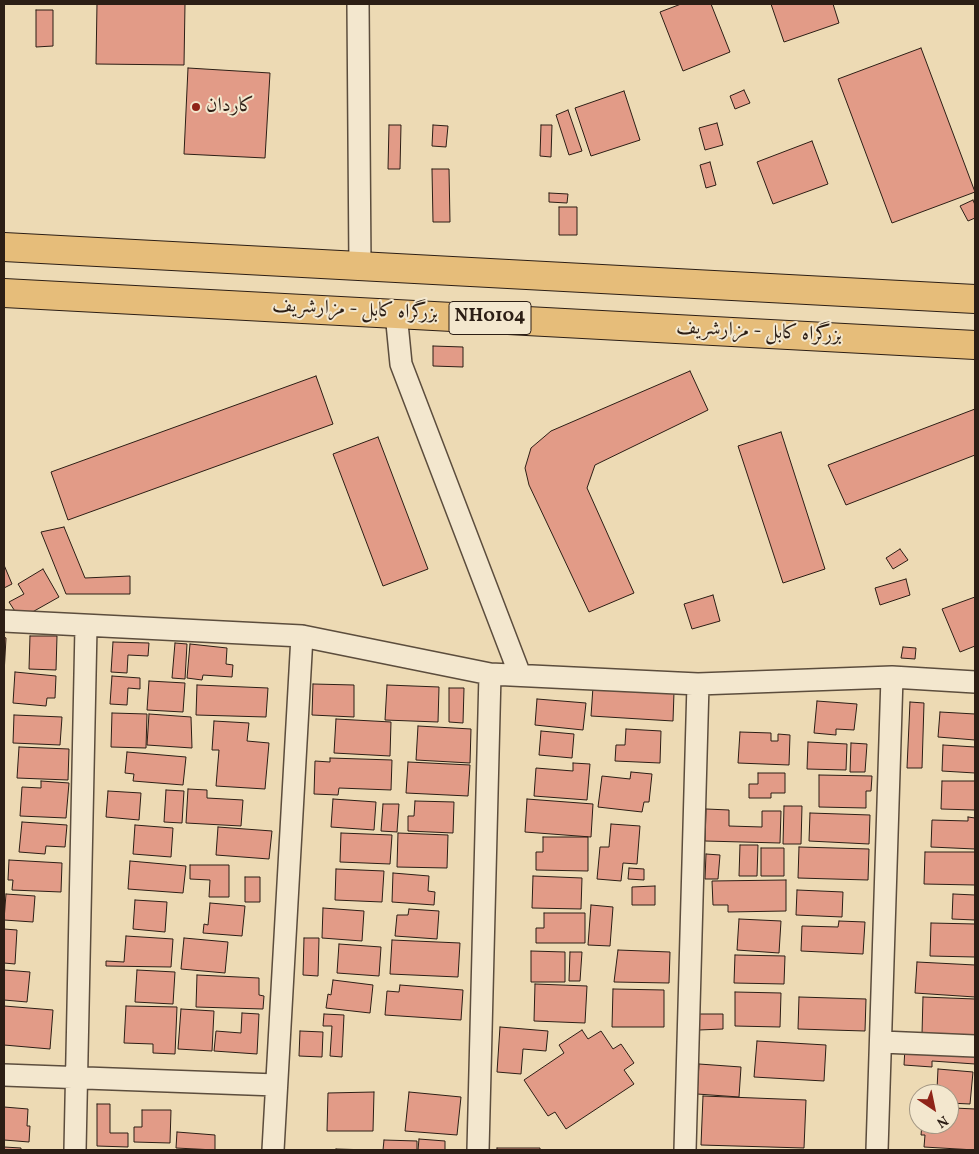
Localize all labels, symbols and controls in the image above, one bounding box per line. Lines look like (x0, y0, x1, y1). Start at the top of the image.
place label: کاردان (206, 95, 254, 119)
marker: کاردان (190, 101, 202, 113)
street label: بزرگراه کابل - مزارشریف (272, 295, 438, 327)
road number: NH0104 (449, 302, 531, 334)
street label: بزرگراه کابل - مزارشریف (676, 317, 842, 349)
north arrow (909, 1084, 959, 1134)
text: N (933, 1110, 952, 1132)

